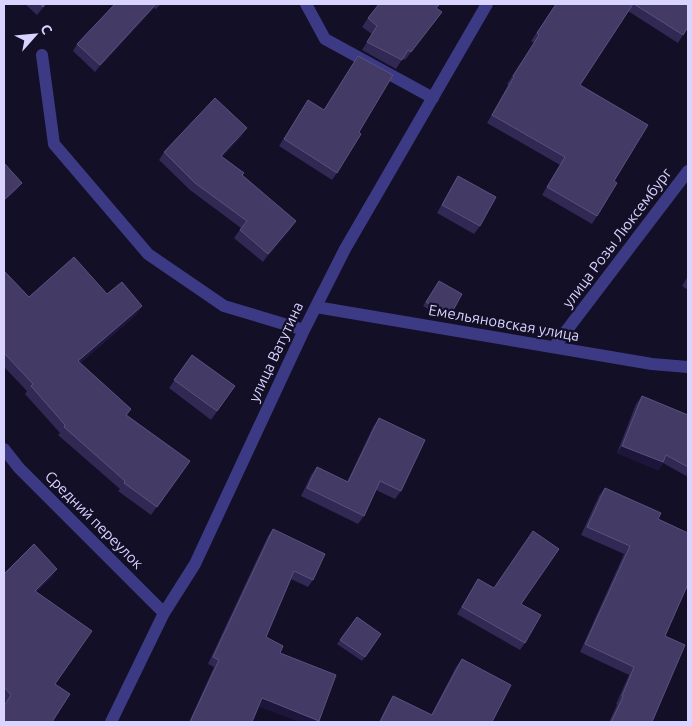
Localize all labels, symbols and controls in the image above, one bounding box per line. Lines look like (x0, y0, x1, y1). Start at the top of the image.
north arrow (10, 10, 60, 60)
text: С (37, 21, 56, 37)
street label: улица Розы Люксембург (559, 165, 675, 311)
street label: улица Ватутина (245, 299, 306, 404)
street label: Емельяновская улица (427, 301, 581, 344)
street label: Средний переулок (42, 467, 147, 572)

